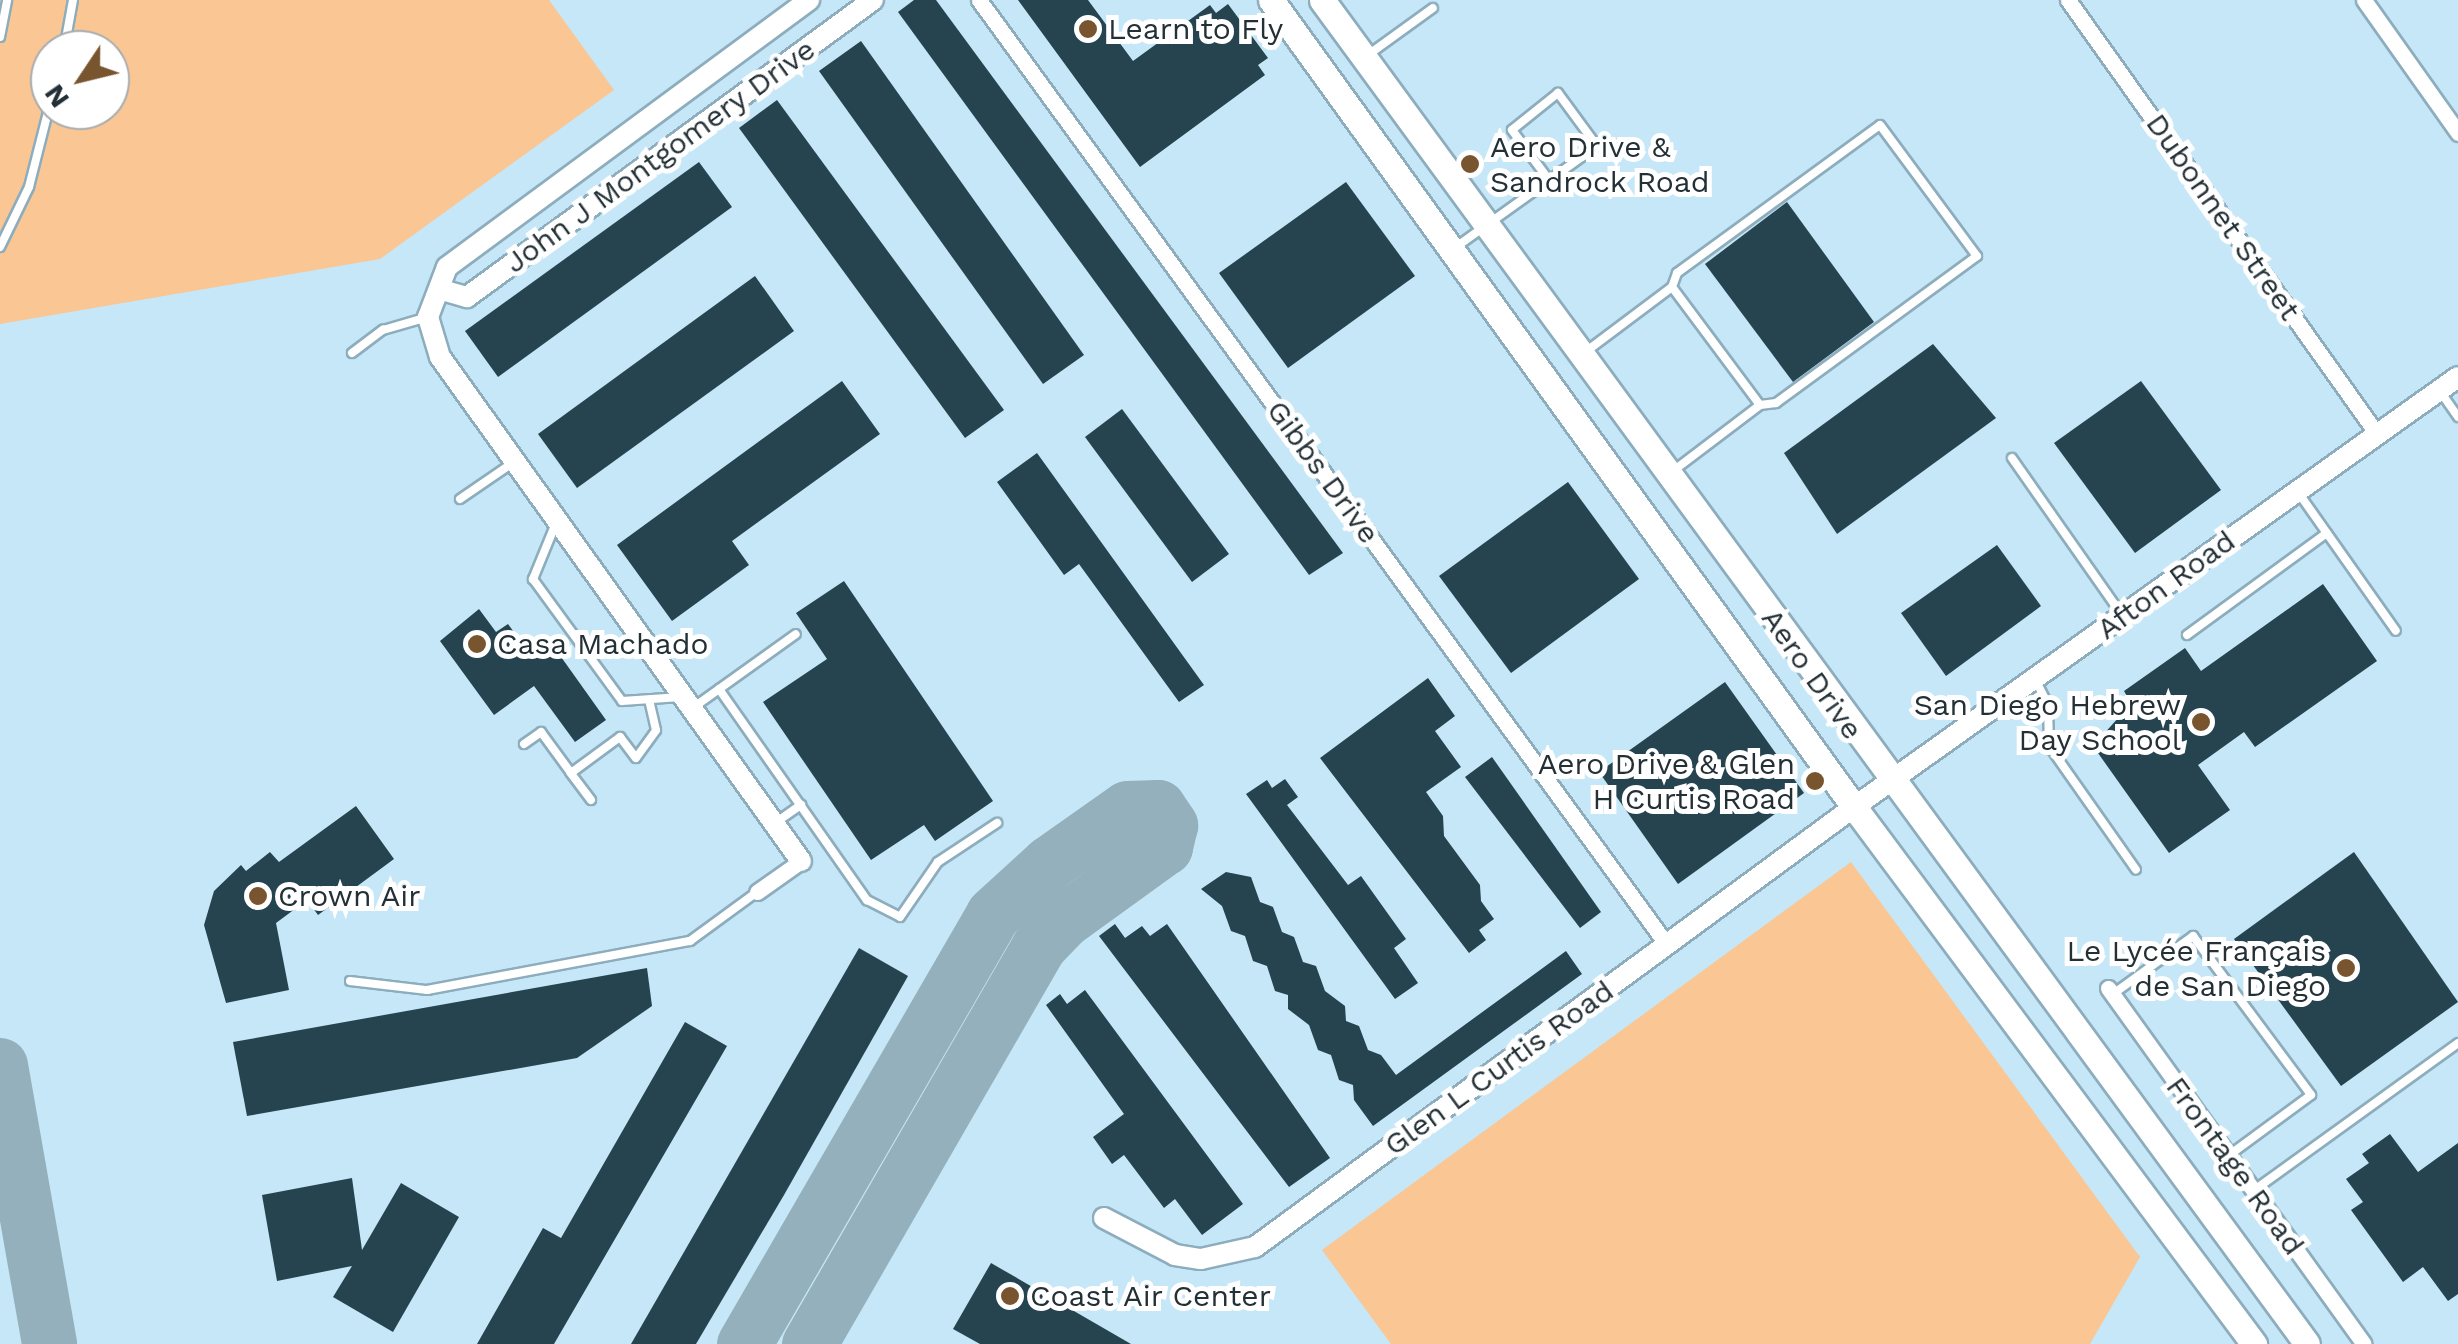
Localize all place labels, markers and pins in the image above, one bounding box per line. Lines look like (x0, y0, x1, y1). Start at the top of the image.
place label: Learn to Fly (1108, 11, 1284, 47)
marker: Learn to Fly (1077, 18, 1099, 40)
place label: Aero Drive & Sandrock Road (1490, 129, 1710, 200)
marker: Aero Drive & Sandrock Road (1459, 153, 1481, 175)
place label: Casa Machado (497, 626, 709, 662)
marker: Casa Machado (466, 633, 488, 655)
place label: San Diego Hebrew Day School (1914, 687, 2181, 758)
marker: San Diego Hebrew Day School (2190, 711, 2212, 733)
place label: Aero Drive & Glen H Curtis Road (1538, 746, 1795, 816)
marker: Aero Drive & Glen H Curtis Road (1804, 770, 1826, 792)
place label: Crown Air (278, 878, 422, 914)
marker: Crown Air (247, 885, 269, 907)
place label: Le Lycée Français de San Diego (2067, 933, 2326, 1004)
marker: Le Lycée Français de San Diego (2335, 957, 2357, 979)
place label: Coast Air Center (1030, 1278, 1273, 1314)
marker: Coast Air Center (999, 1285, 1021, 1307)

